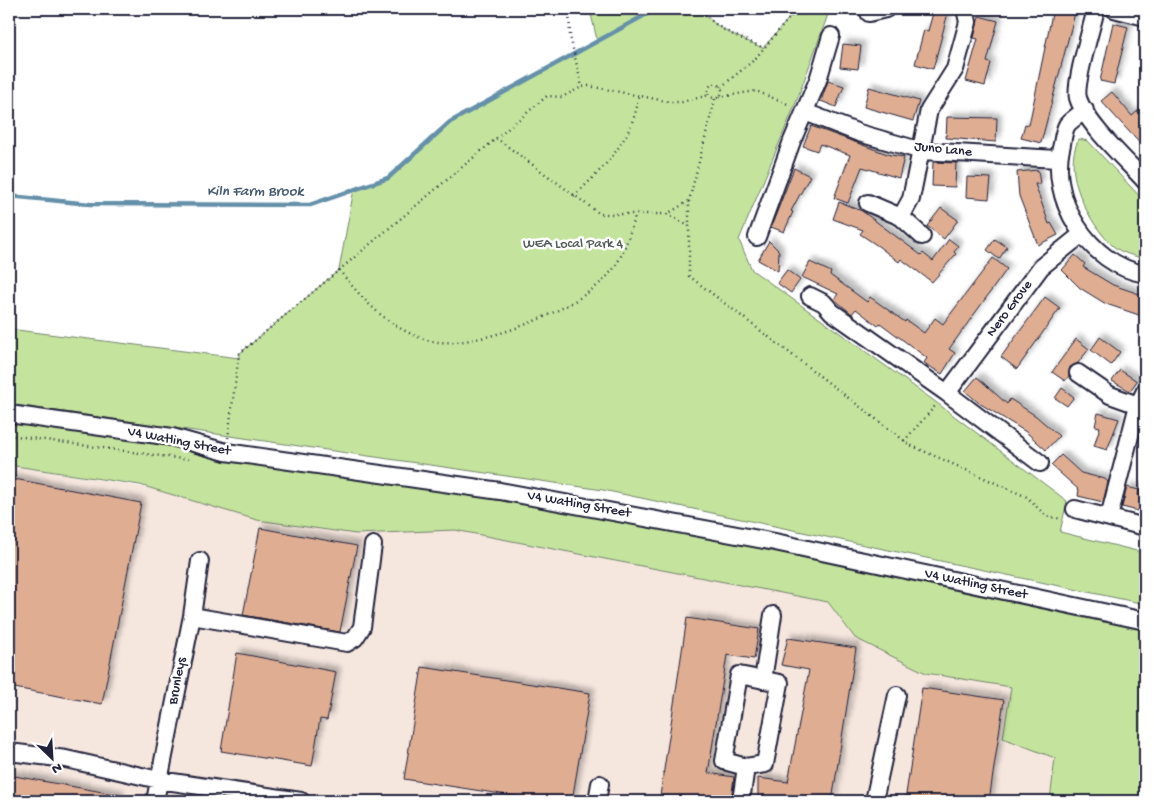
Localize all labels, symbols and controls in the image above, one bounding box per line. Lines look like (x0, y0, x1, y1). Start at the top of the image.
street label: Juno Lane (913, 139, 973, 162)
water label: Kiln Farm Brook (207, 183, 304, 201)
park label: WEA Local Park 4 (523, 236, 623, 253)
street label: Nero Grove (983, 277, 1037, 341)
street label: V4 Watling Street (125, 423, 233, 461)
street label: V4 Watling Street (525, 487, 633, 523)
street label: V4 Watling Street (922, 566, 1030, 604)
street label: Brunleys (165, 655, 191, 707)
north arrow (28, 732, 78, 782)
text: N (49, 758, 64, 777)

